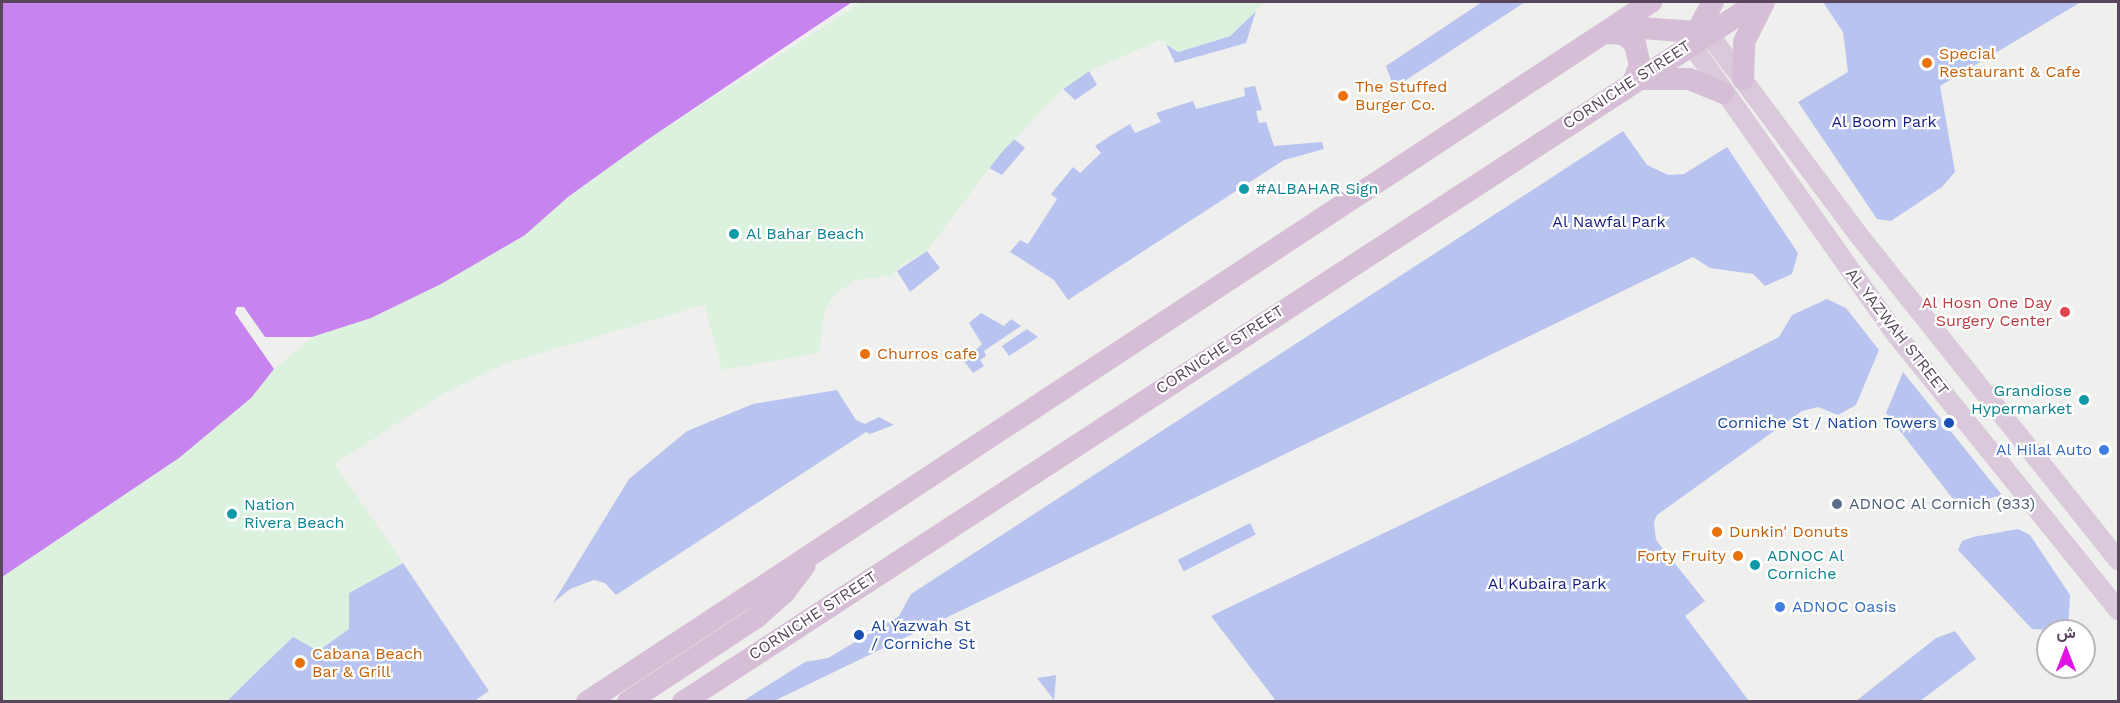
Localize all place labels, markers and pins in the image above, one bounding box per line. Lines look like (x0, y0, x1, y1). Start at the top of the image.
place label: Special Restaurant & Cafe (1939, 44, 2081, 82)
marker: Special Restaurant & Cafe (1920, 56, 1934, 70)
place label: The Stuffed Burger Co. (1355, 77, 1447, 115)
marker: The Stuffed Burger Co. (1336, 89, 1350, 103)
place label: #ALBAHAR Sign (1256, 179, 1378, 199)
marker: #ALBAHAR Sign (1237, 182, 1251, 196)
place label: Al Bahar Beach (746, 224, 865, 244)
marker: Al Bahar Beach (727, 227, 741, 241)
place label: Al Hosn One Day Surgery Center (1921, 293, 2052, 331)
marker: Al Hosn One Day Surgery Center (2056, 303, 2074, 321)
place label: Churros cafe (877, 344, 977, 364)
marker: Churros cafe (858, 347, 872, 361)
place label: Grandiose Hypermarket (1971, 381, 2072, 419)
marker: Grandiose Hypermarket (2077, 393, 2091, 407)
place label: Corniche St / Nation Towers (1717, 413, 1937, 433)
marker: Corniche St / Nation Towers (1942, 416, 1956, 430)
place label: Al Hilal Auto (1994, 440, 2092, 460)
marker: Al Hilal Auto (2097, 443, 2111, 457)
place label: ADNOC Al Cornich (933) (1849, 494, 2036, 514)
place label: Nation Rivera Beach (244, 495, 345, 533)
marker: ADNOC Al Cornich (933) (1830, 497, 1844, 511)
marker: Nation Rivera Beach (225, 507, 239, 521)
place label: Dunkin' Donuts (1729, 522, 1848, 542)
marker: Dunkin' Donuts (1710, 525, 1724, 539)
place label: Forty Fruity (1636, 546, 1726, 566)
place label: ADNOC Al Corniche (1767, 546, 1845, 584)
marker: Forty Fruity (1731, 549, 1745, 563)
marker: ADNOC Al Corniche (1748, 558, 1762, 572)
place label: ADNOC Oasis (1792, 597, 1896, 617)
marker: ADNOC Oasis (1773, 600, 1787, 614)
place label: Al Yazwah St / Corniche St (871, 616, 975, 654)
marker: Al Yazwah St / Corniche St (852, 628, 866, 642)
place label: Cabana Beach Bar & Grill (312, 644, 423, 682)
marker: Cabana Beach Bar & Grill (293, 656, 307, 670)

